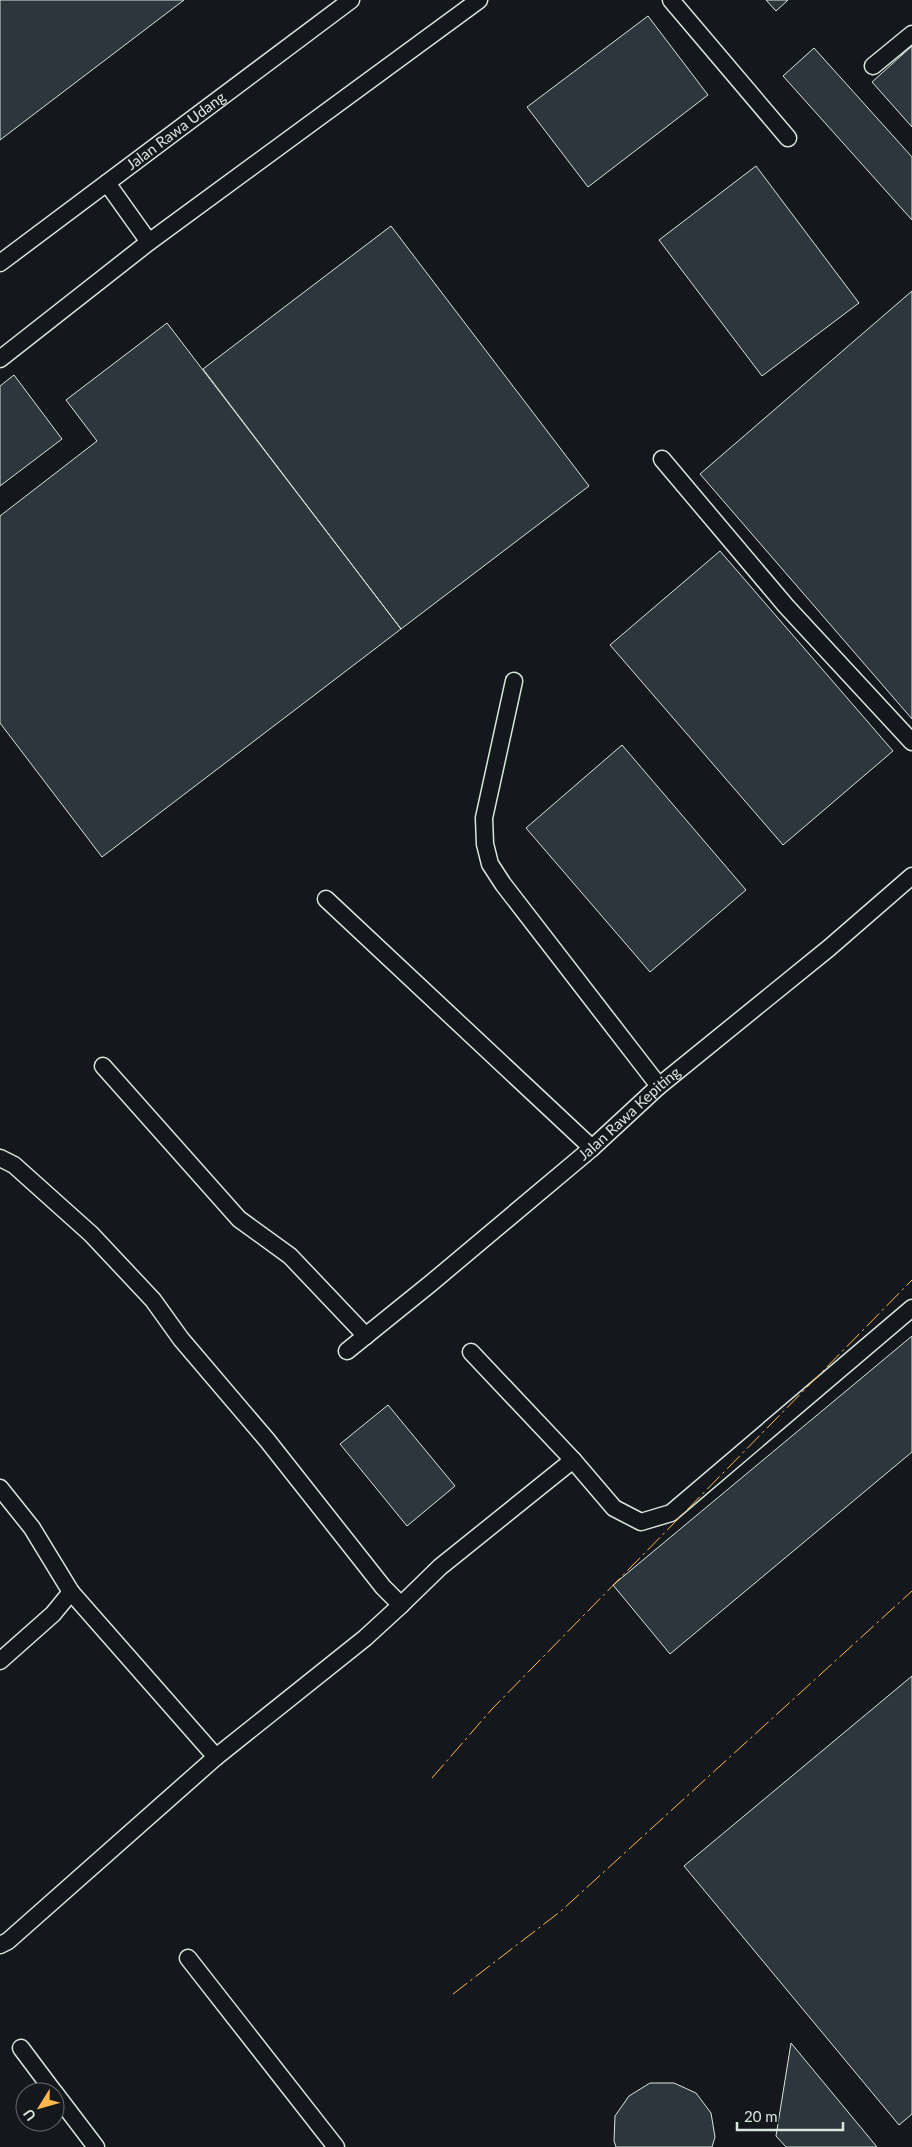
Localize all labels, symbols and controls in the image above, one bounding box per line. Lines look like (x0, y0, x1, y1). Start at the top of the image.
street label: Jalan Rawa Udang (122, 87, 229, 173)
street label: Jalan Rawa Kepiting (574, 1062, 684, 1164)
north arrow (15, 2082, 65, 2132)
scale bar (737, 2100, 843, 2132)
text: U (19, 2106, 39, 2124)
text: 20 m (744, 2107, 778, 2125)

